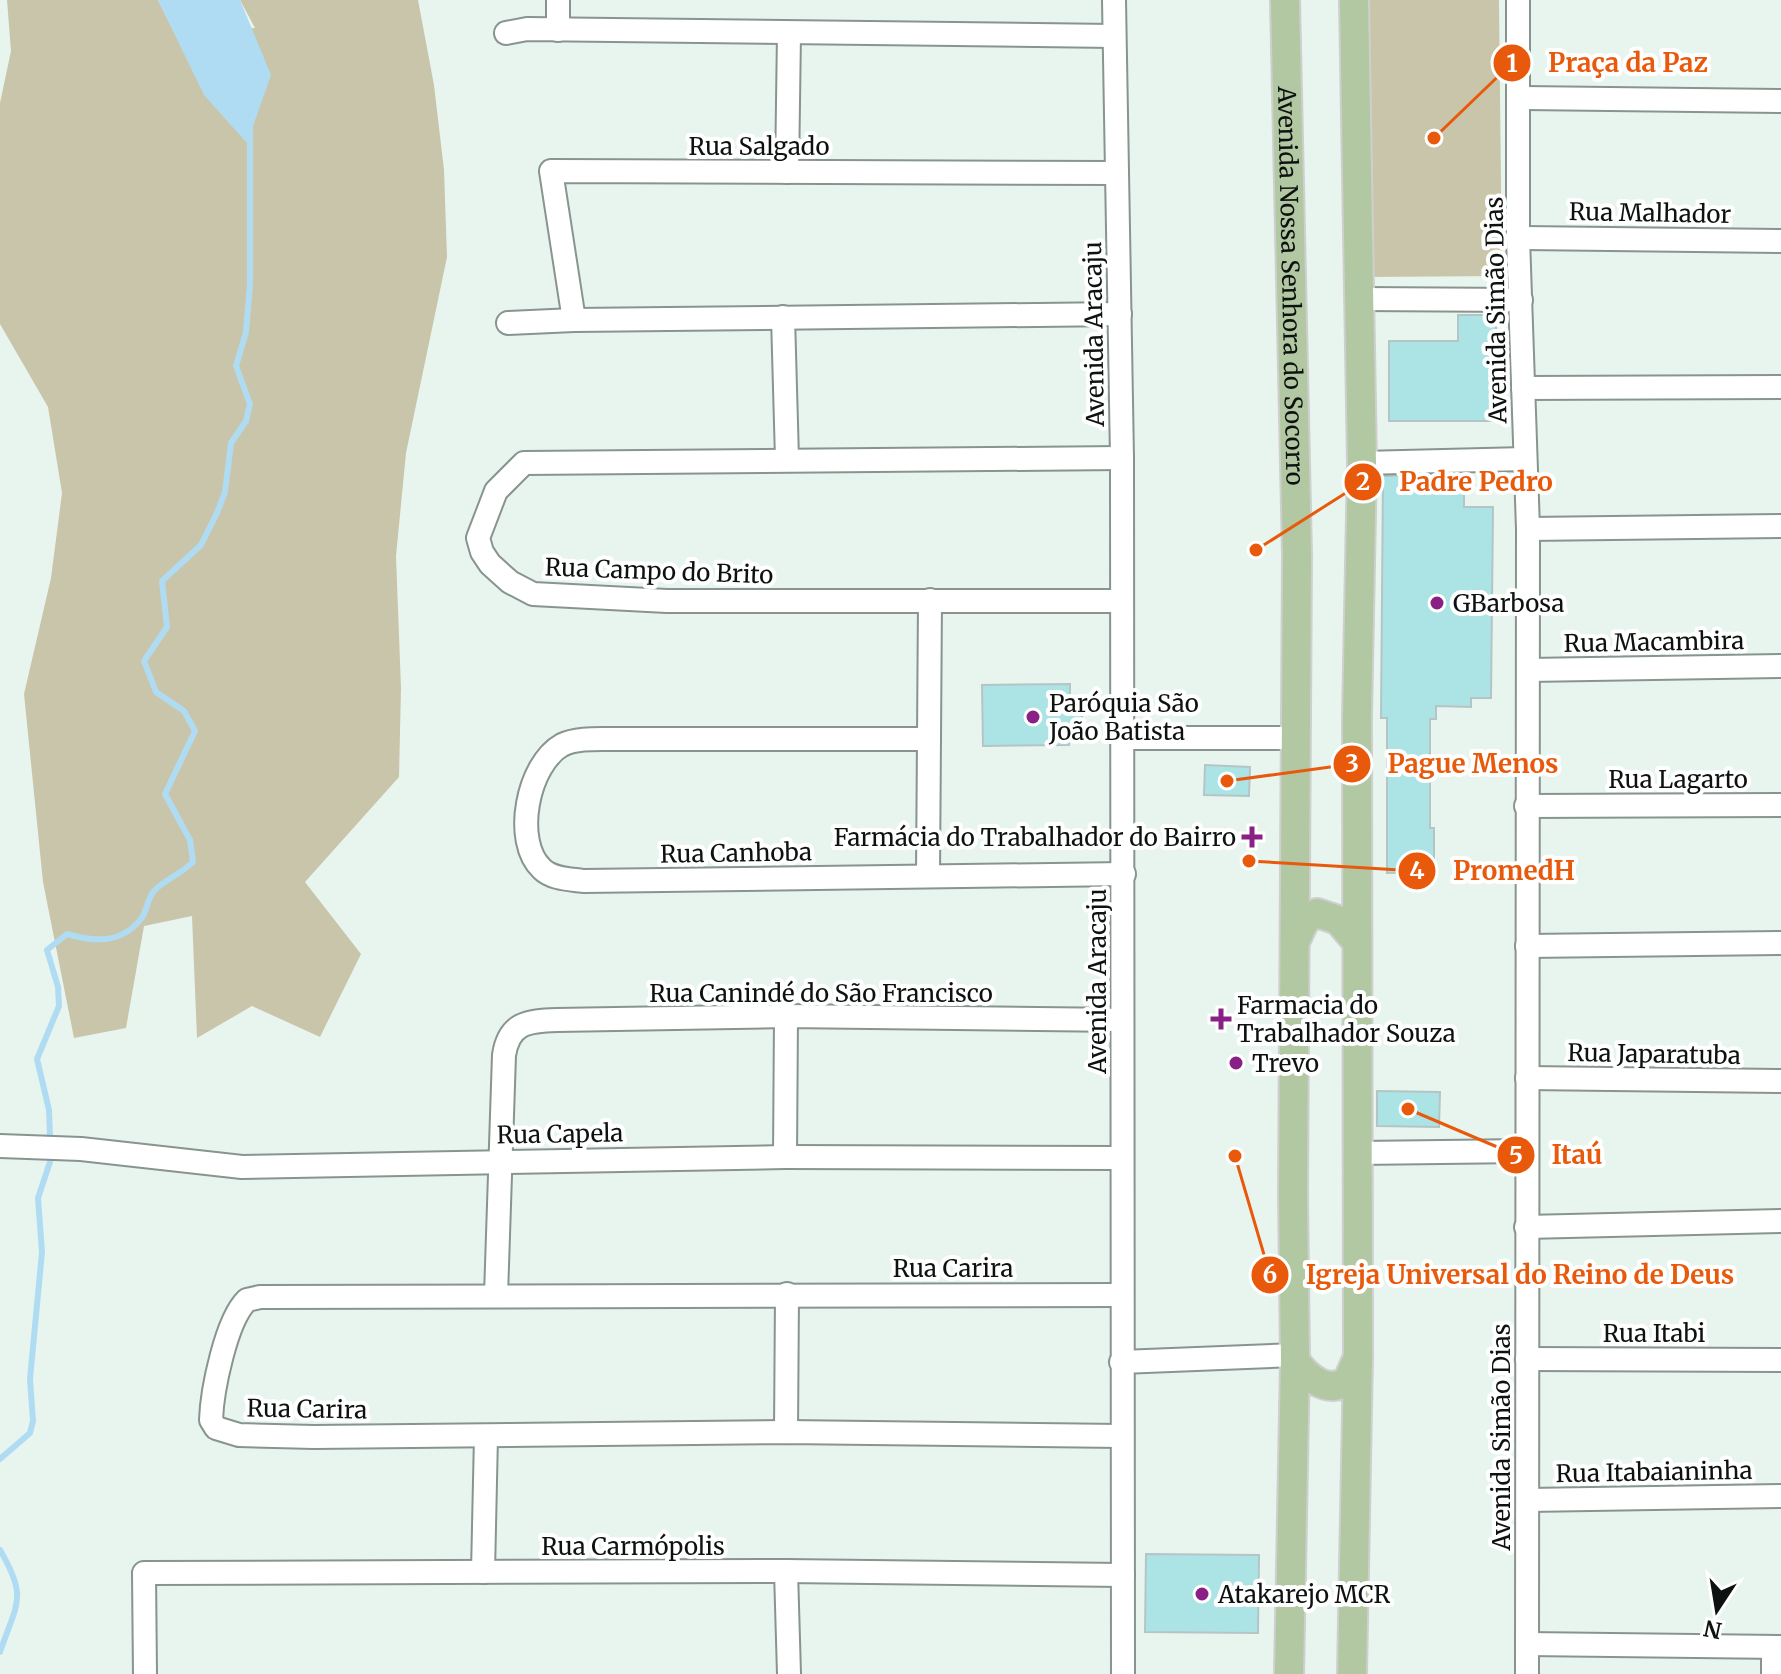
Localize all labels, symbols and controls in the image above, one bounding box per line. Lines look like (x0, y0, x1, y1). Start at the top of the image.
callout: Praça da Paz (1492, 38, 1724, 88)
text: Praça da Paz (1548, 46, 1708, 79)
text: 1 (1506, 48, 1518, 79)
street label: Avenida Nossa Senhora do Socorro (1271, 85, 1311, 486)
street label: Rua Salgado (689, 131, 829, 162)
street label: Avenida Simão Dias (1479, 196, 1513, 425)
street label: Rua Malhador (1569, 196, 1732, 230)
street label: Avenida Aracaju (1077, 241, 1111, 428)
callout: Padre Pedro (1343, 457, 1569, 507)
text: Padre Pedro (1399, 465, 1553, 498)
text: 2 (1356, 466, 1370, 497)
street label: Rua Campo do Brito (544, 552, 774, 590)
place label: GBarbosa (1453, 588, 1564, 619)
marker: GBarbosa (1428, 594, 1446, 612)
street label: Rua Macambira (1563, 625, 1745, 659)
place label: Paróquia São João Batista (1048, 688, 1199, 747)
marker: Paróquia São João Batista (1024, 708, 1042, 726)
callout: Pague Menos (1332, 739, 1575, 789)
text: Pague Menos (1387, 747, 1559, 780)
text: 3 (1345, 748, 1359, 779)
street label: Rua Lagarto (1608, 764, 1748, 795)
place label: Farmácia do Trabalhador do Bairro (834, 822, 1236, 853)
marker: Farmácia do Trabalhador do Bairro (1243, 828, 1261, 846)
street label: Rua Canhoba (660, 836, 812, 870)
callout: PromedH (1397, 846, 1591, 896)
text: PromedH (1453, 854, 1575, 887)
text: 4 (1409, 855, 1425, 886)
street label: Avenida Aracaju (1082, 888, 1113, 1075)
street label: Rua Canindé do São Francisco (649, 978, 993, 1009)
place label: Farmacia do Trabalhador Souza (1237, 990, 1456, 1049)
marker: Farmacia do Trabalhador Souza (1212, 1010, 1230, 1028)
street label: Rua Japaratuba (1567, 1037, 1741, 1071)
place label: Trevo (1252, 1048, 1319, 1079)
marker: Trevo (1227, 1054, 1245, 1072)
street label: Rua Capela (496, 1117, 624, 1151)
callout: Itaú (1496, 1130, 1619, 1180)
text: Itaú (1552, 1138, 1602, 1171)
text: 5 (1509, 1140, 1523, 1171)
callout: Igreja Universal do Reino de Deus (1250, 1250, 1750, 1300)
street label: Rua Carira (893, 1253, 1013, 1284)
text: Igreja Universal do Reino de Deus (1306, 1258, 1734, 1291)
text: 6 (1263, 1259, 1277, 1290)
street label: Rua Itabi (1603, 1318, 1705, 1349)
street label: Avenida Simão Dias (1486, 1324, 1517, 1551)
street label: Rua Carira (246, 1392, 368, 1426)
street label: Rua Itabaianinha (1555, 1455, 1753, 1489)
street label: Rua Carmópolis (541, 1531, 725, 1562)
north arrow (1677, 1570, 1757, 1650)
place label: Atakarejo MCR (1217, 1579, 1391, 1610)
marker: Atakarejo MCR (1193, 1585, 1211, 1603)
text: N (1701, 1614, 1724, 1645)

